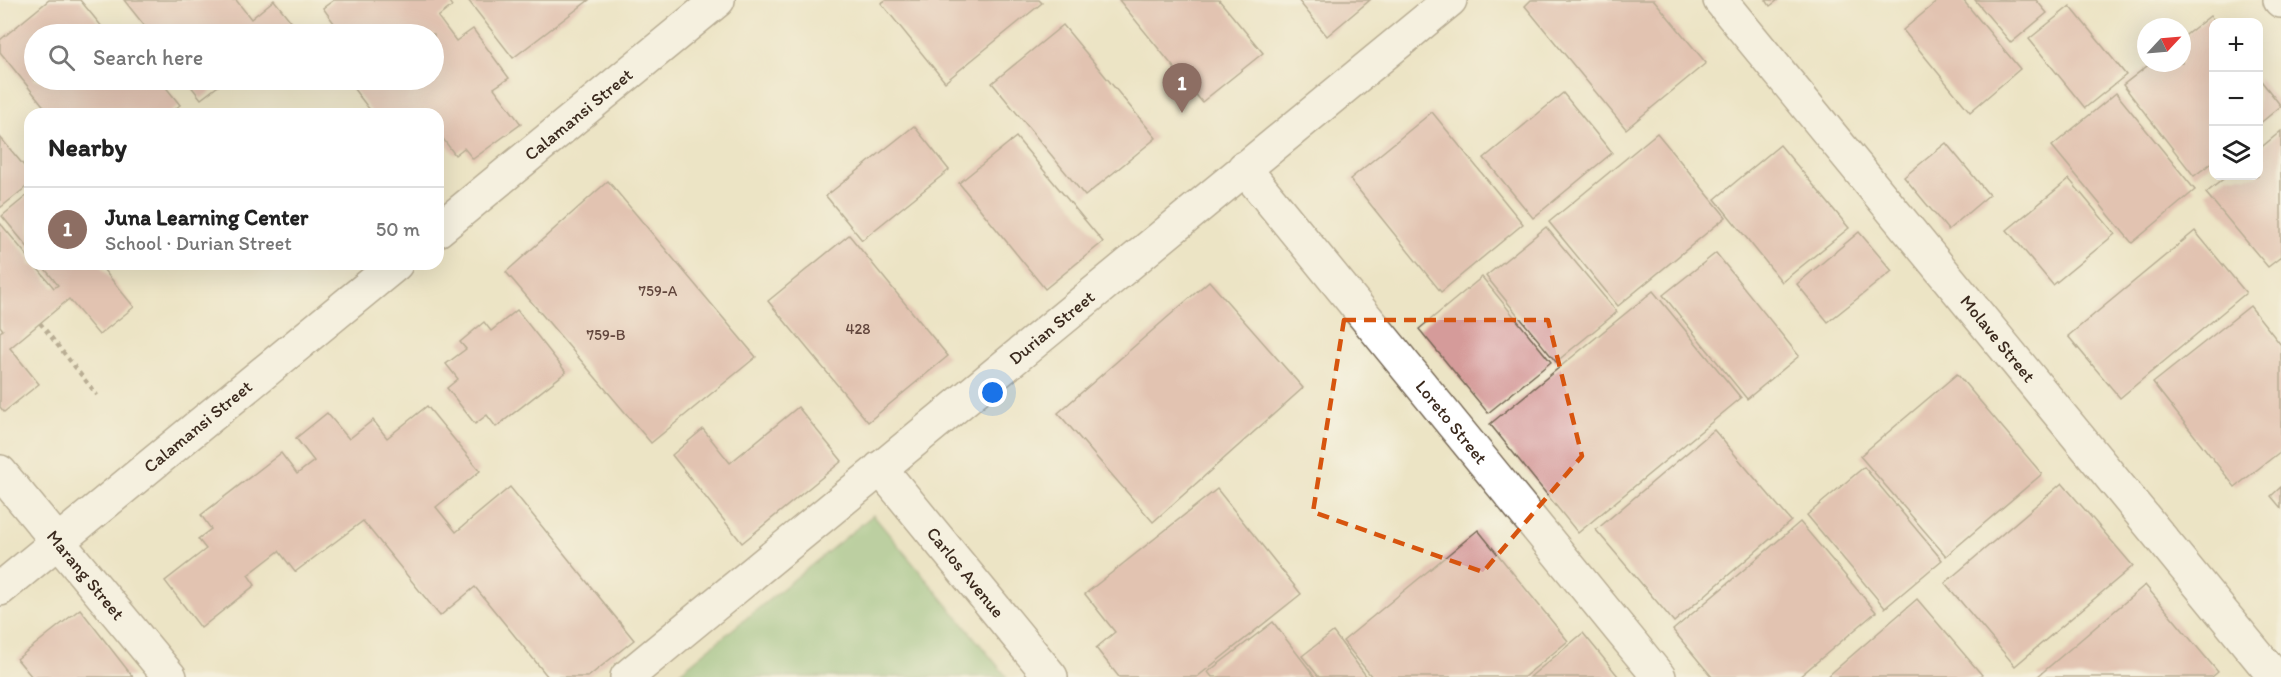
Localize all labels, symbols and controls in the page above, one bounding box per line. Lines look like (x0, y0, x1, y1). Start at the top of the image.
north arrow (2137, 18, 2191, 72)
map controls (2209, 18, 2263, 180)
button: + (2209, 18, 2263, 72)
search box (24, 24, 444, 90)
icon: search (45, 41, 78, 74)
text: Search here (93, 44, 203, 71)
street label: Calamansi Street (520, 63, 637, 165)
pin: 1 (1162, 63, 1202, 113)
button: − (2209, 72, 2263, 126)
button: layers (2209, 126, 2263, 180)
text: Nearby (48, 131, 127, 163)
text: Juna Learning Center (105, 204, 308, 231)
text: 1 (63, 217, 72, 241)
text: 50 m (376, 217, 420, 241)
text: School · Durian Street (105, 231, 292, 255)
house number: 759-A (639, 282, 678, 300)
street label: Durian Street (1004, 286, 1099, 369)
street label: Molave Street (1955, 291, 2040, 387)
house number: 428 (845, 320, 871, 338)
house number: 759-B (587, 326, 626, 344)
street label: Calamansi Street (139, 376, 257, 478)
street label: Loreto Street (1411, 376, 1492, 469)
your location (978, 378, 1007, 407)
street label: Carlos Avenue (922, 523, 1009, 622)
street label: Marang Street (42, 526, 129, 625)

